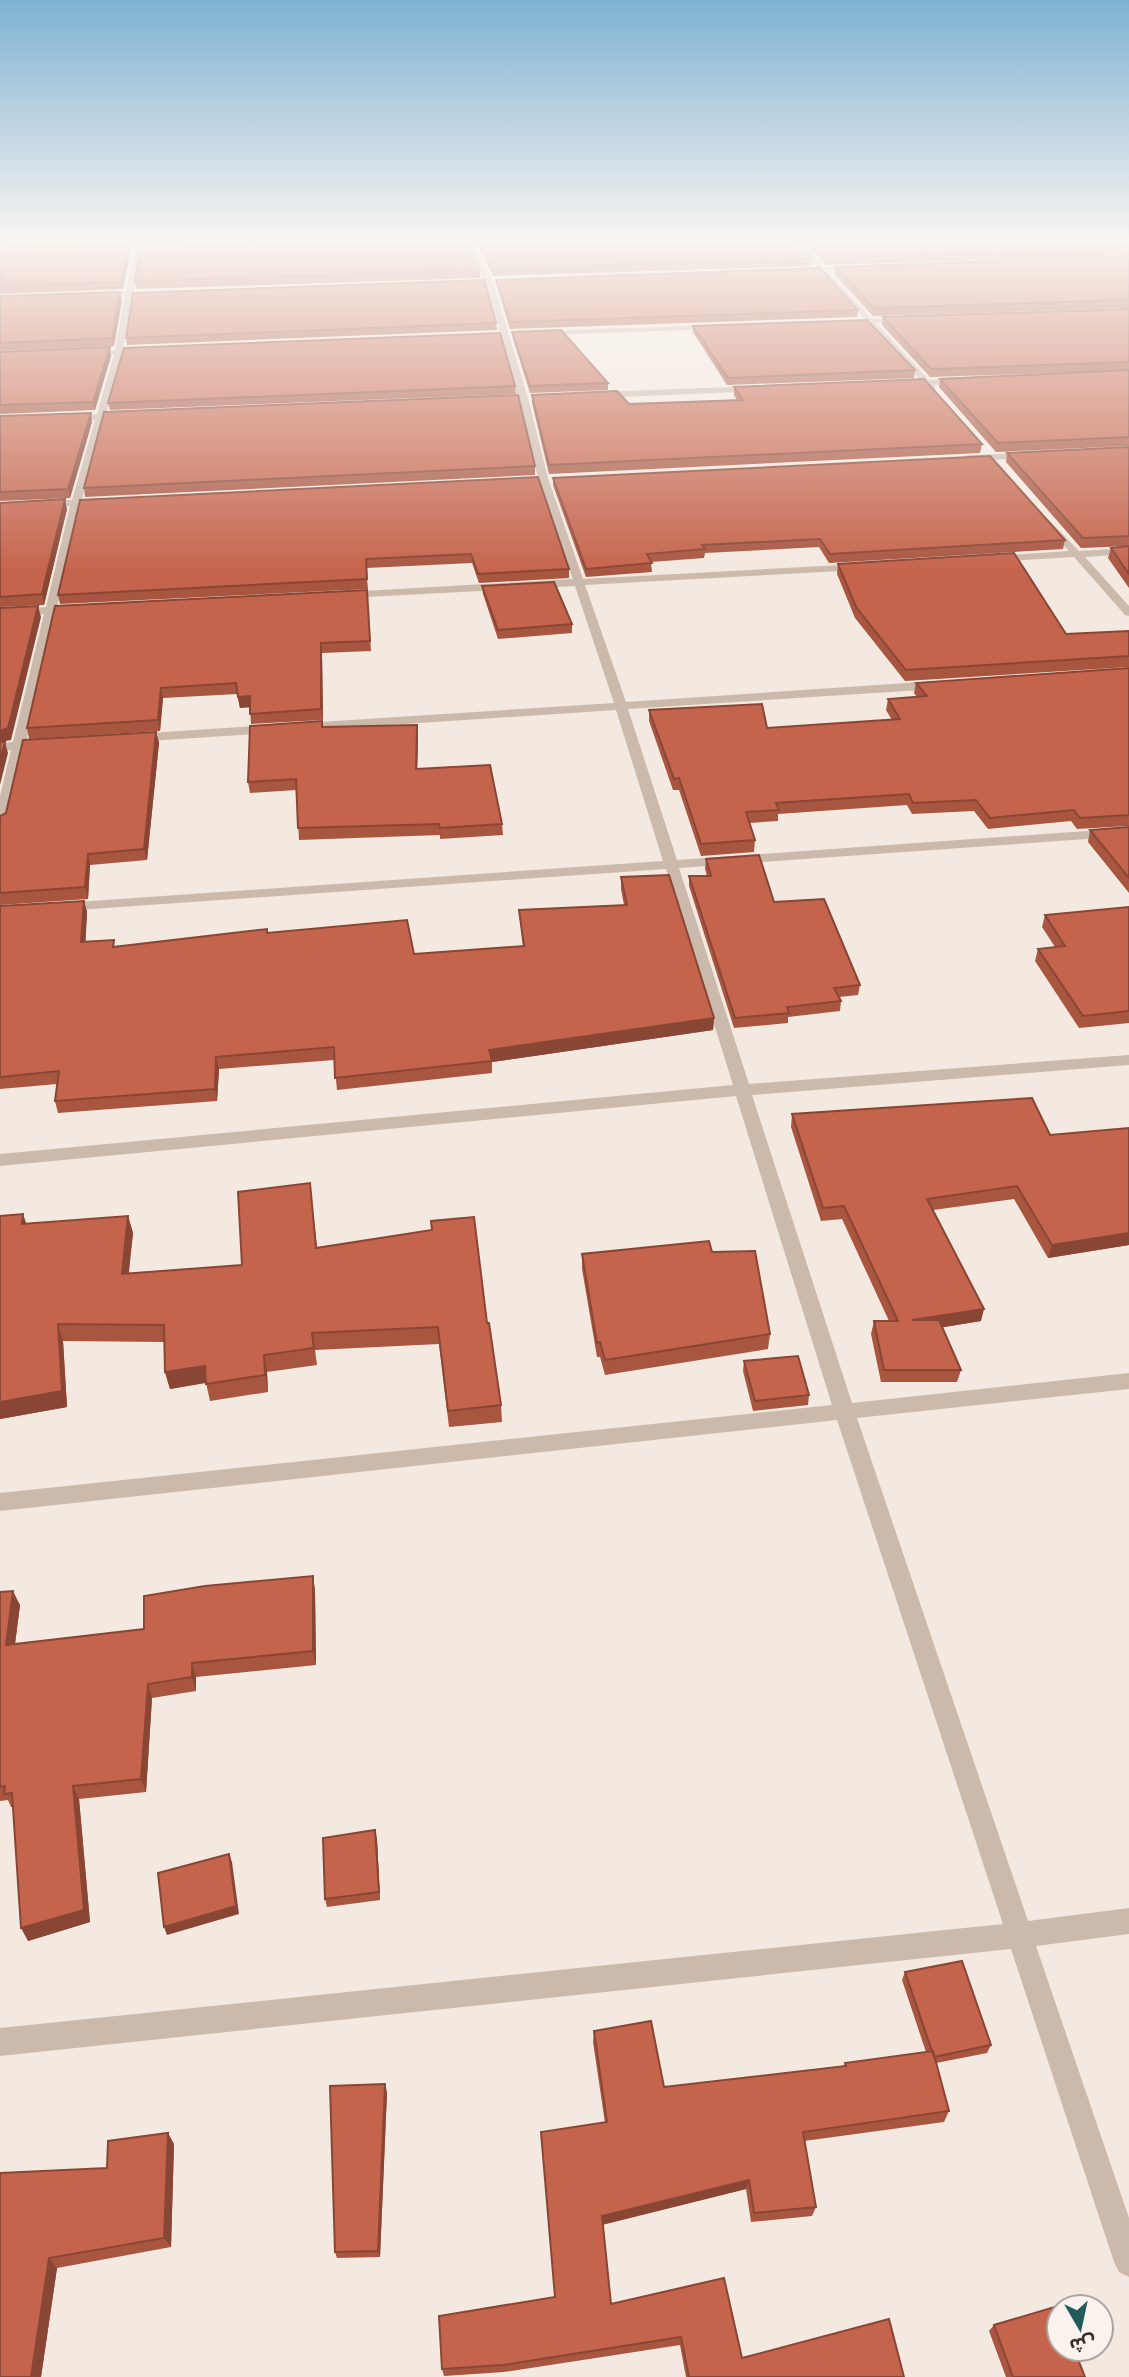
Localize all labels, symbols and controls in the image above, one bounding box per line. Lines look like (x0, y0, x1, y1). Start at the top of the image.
north arrow (1045, 2293, 1115, 2363)
text: ش (1068, 2329, 1098, 2362)

